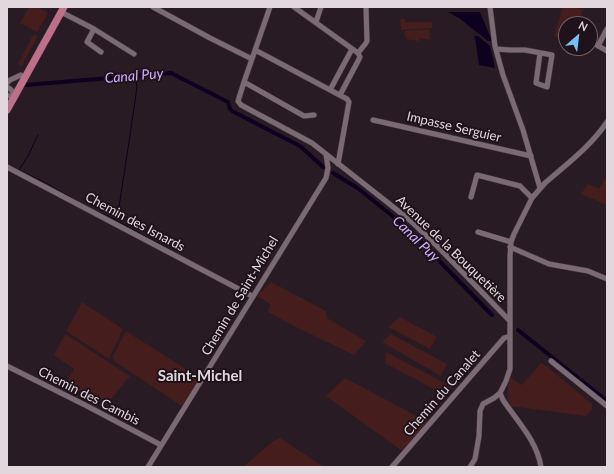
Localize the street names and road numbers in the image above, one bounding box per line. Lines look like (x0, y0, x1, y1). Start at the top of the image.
street label: Impasse Serguier (405, 109, 503, 145)
street label: Chemin des Isnards (83, 189, 187, 255)
street label: Avenue de la Bouquetière (393, 192, 509, 306)
street label: Chemin de Saint-Michel (198, 234, 282, 358)
street label: Chemin du Canalet (401, 347, 483, 439)
street label: Chemin des Cambis (35, 364, 143, 428)

